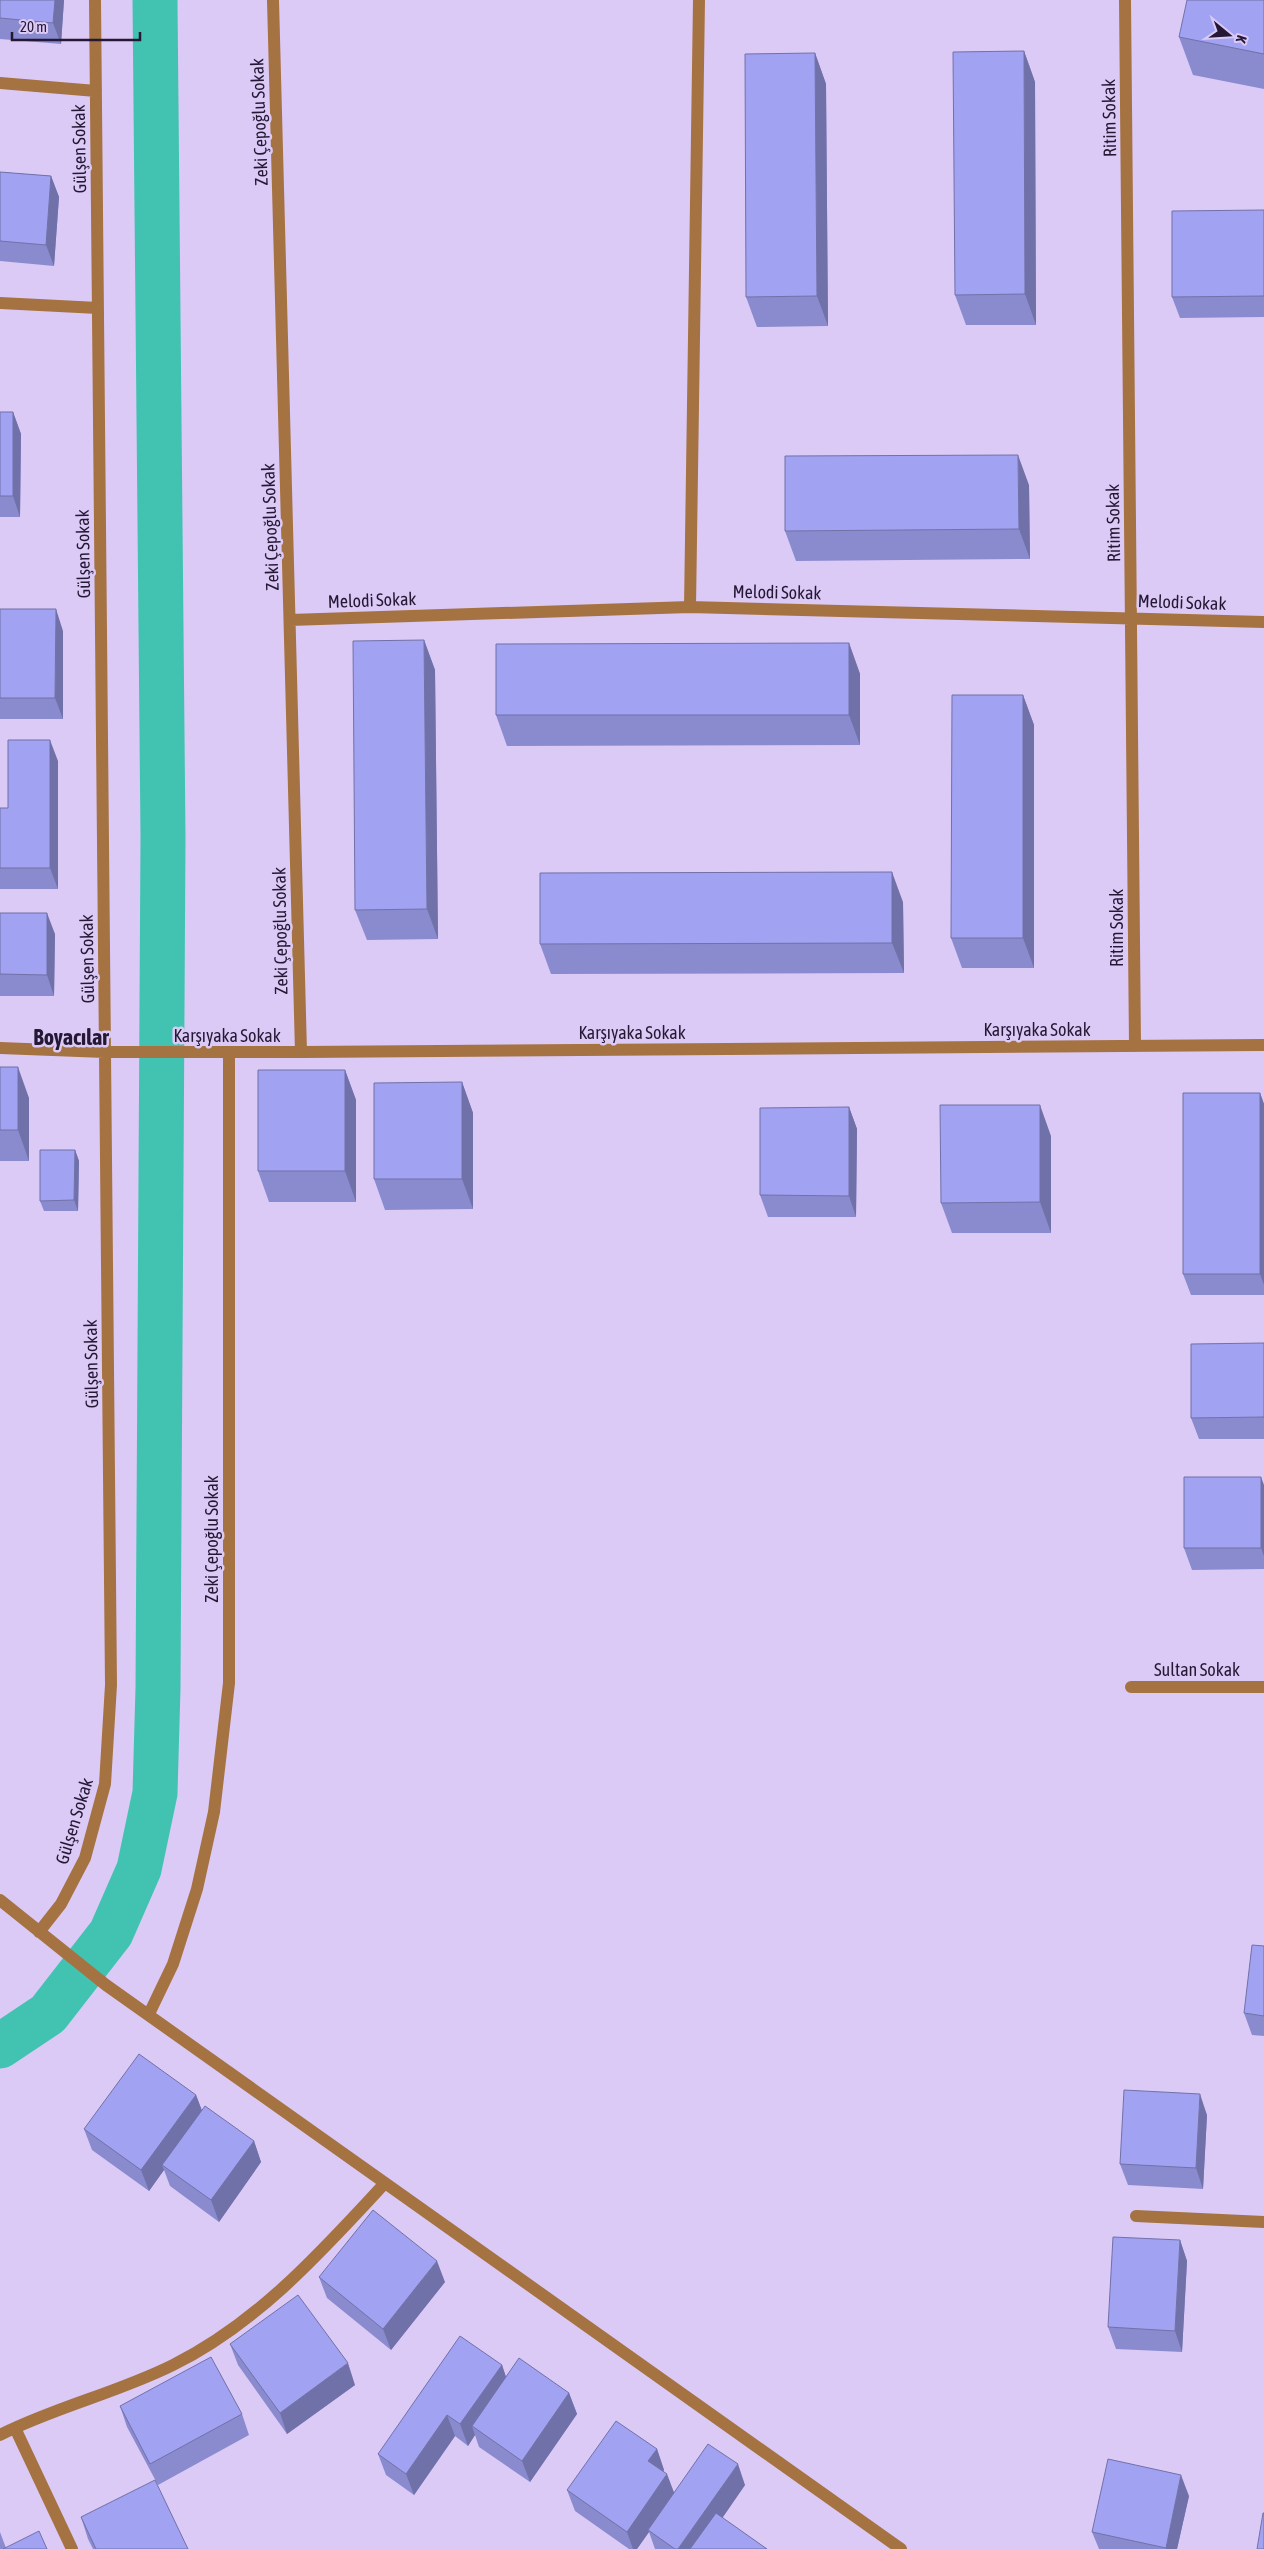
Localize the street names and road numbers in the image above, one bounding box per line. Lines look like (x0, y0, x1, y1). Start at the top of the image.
street label: Zeki Çepoğlu Sokak (246, 58, 272, 186)
street label: Ritim Sokak (1098, 79, 1120, 157)
street label: Gülşen Sokak (68, 104, 90, 194)
street label: Zeki Çepoğlu Sokak (257, 463, 283, 591)
street label: Ritim Sokak (1102, 484, 1124, 562)
street label: Gülşen Sokak (72, 509, 94, 599)
street label: Melodi Sokak (732, 581, 822, 603)
street label: Melodi Sokak (327, 588, 417, 612)
street label: Melodi Sokak (1137, 590, 1227, 614)
street label: Zeki Çepoğlu Sokak (268, 867, 292, 995)
street label: Ritim Sokak (1106, 889, 1127, 967)
street label: Gülşen Sokak (76, 914, 98, 1004)
street label: Karşıyaka Sokak (983, 1019, 1091, 1040)
street label: Karşıyaka Sokak (578, 1022, 686, 1043)
street label: Karşıyaka Sokak (173, 1025, 281, 1046)
street label: Gülşen Sokak (80, 1319, 102, 1409)
street label: Zeki Çepoğlu Sokak (201, 1475, 222, 1603)
street label: Sultan Sokak (1154, 1659, 1240, 1680)
street label: Gülşen Sokak (51, 1775, 97, 1867)

